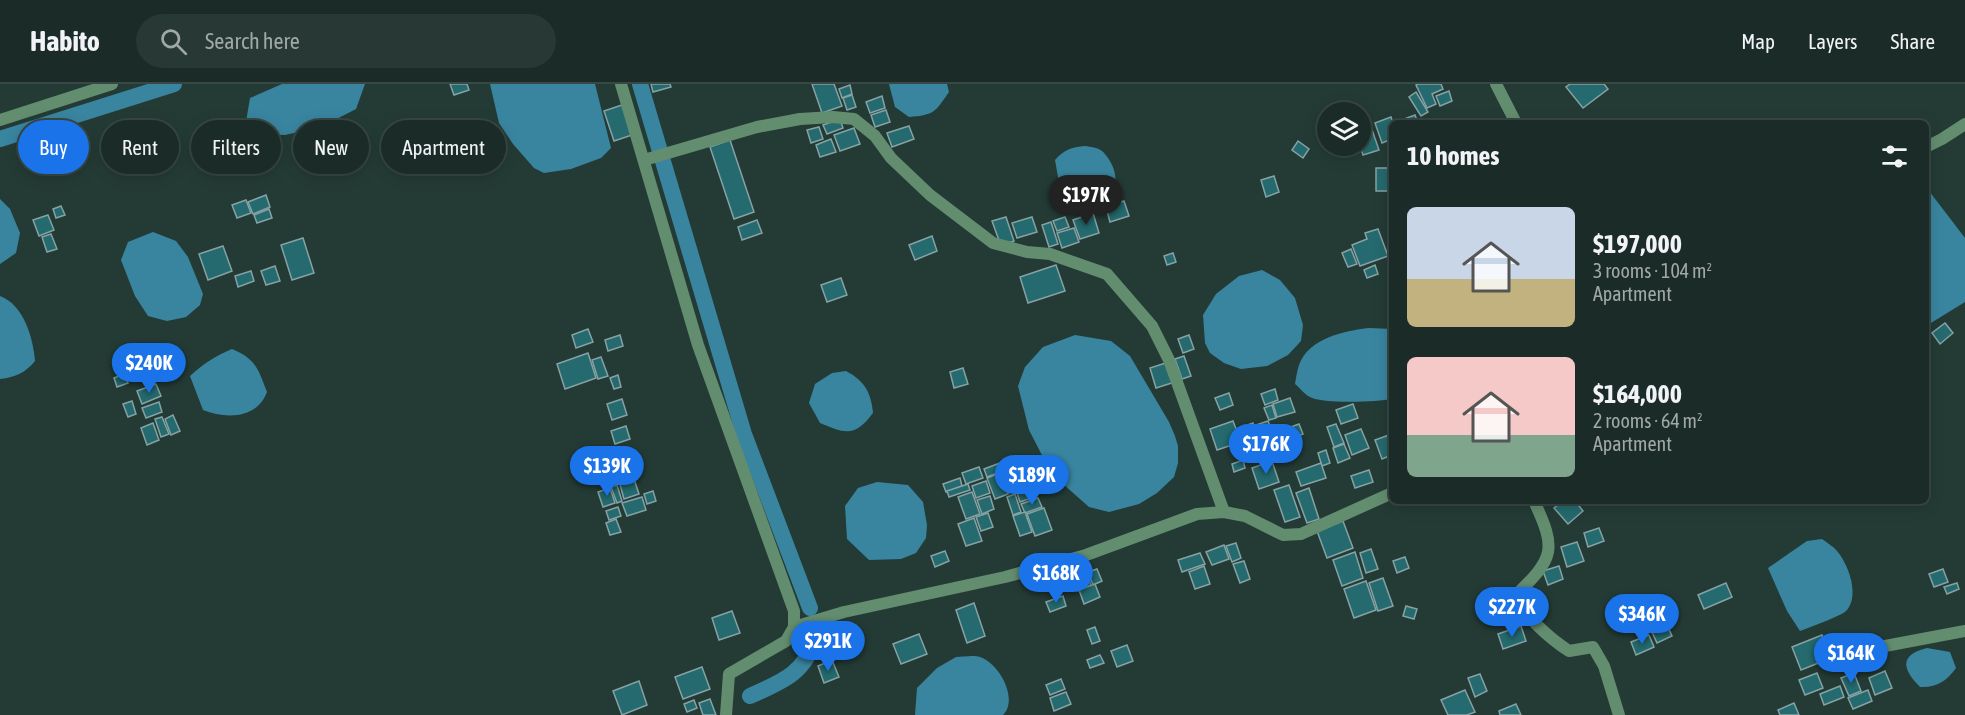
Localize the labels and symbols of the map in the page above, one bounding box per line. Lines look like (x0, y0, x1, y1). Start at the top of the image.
pin: $197K (1044, 175, 1128, 226)
pin: $240K (107, 343, 191, 394)
pin: $176K (1224, 424, 1308, 475)
pin: $139K (565, 446, 649, 497)
pin: $189K (990, 455, 1074, 506)
pin: $168K (1014, 553, 1098, 604)
pin: $227K (1470, 587, 1554, 638)
pin: $346K (1600, 594, 1684, 645)
pin: $291K (786, 621, 870, 672)
pin: $164K (1809, 633, 1893, 684)

